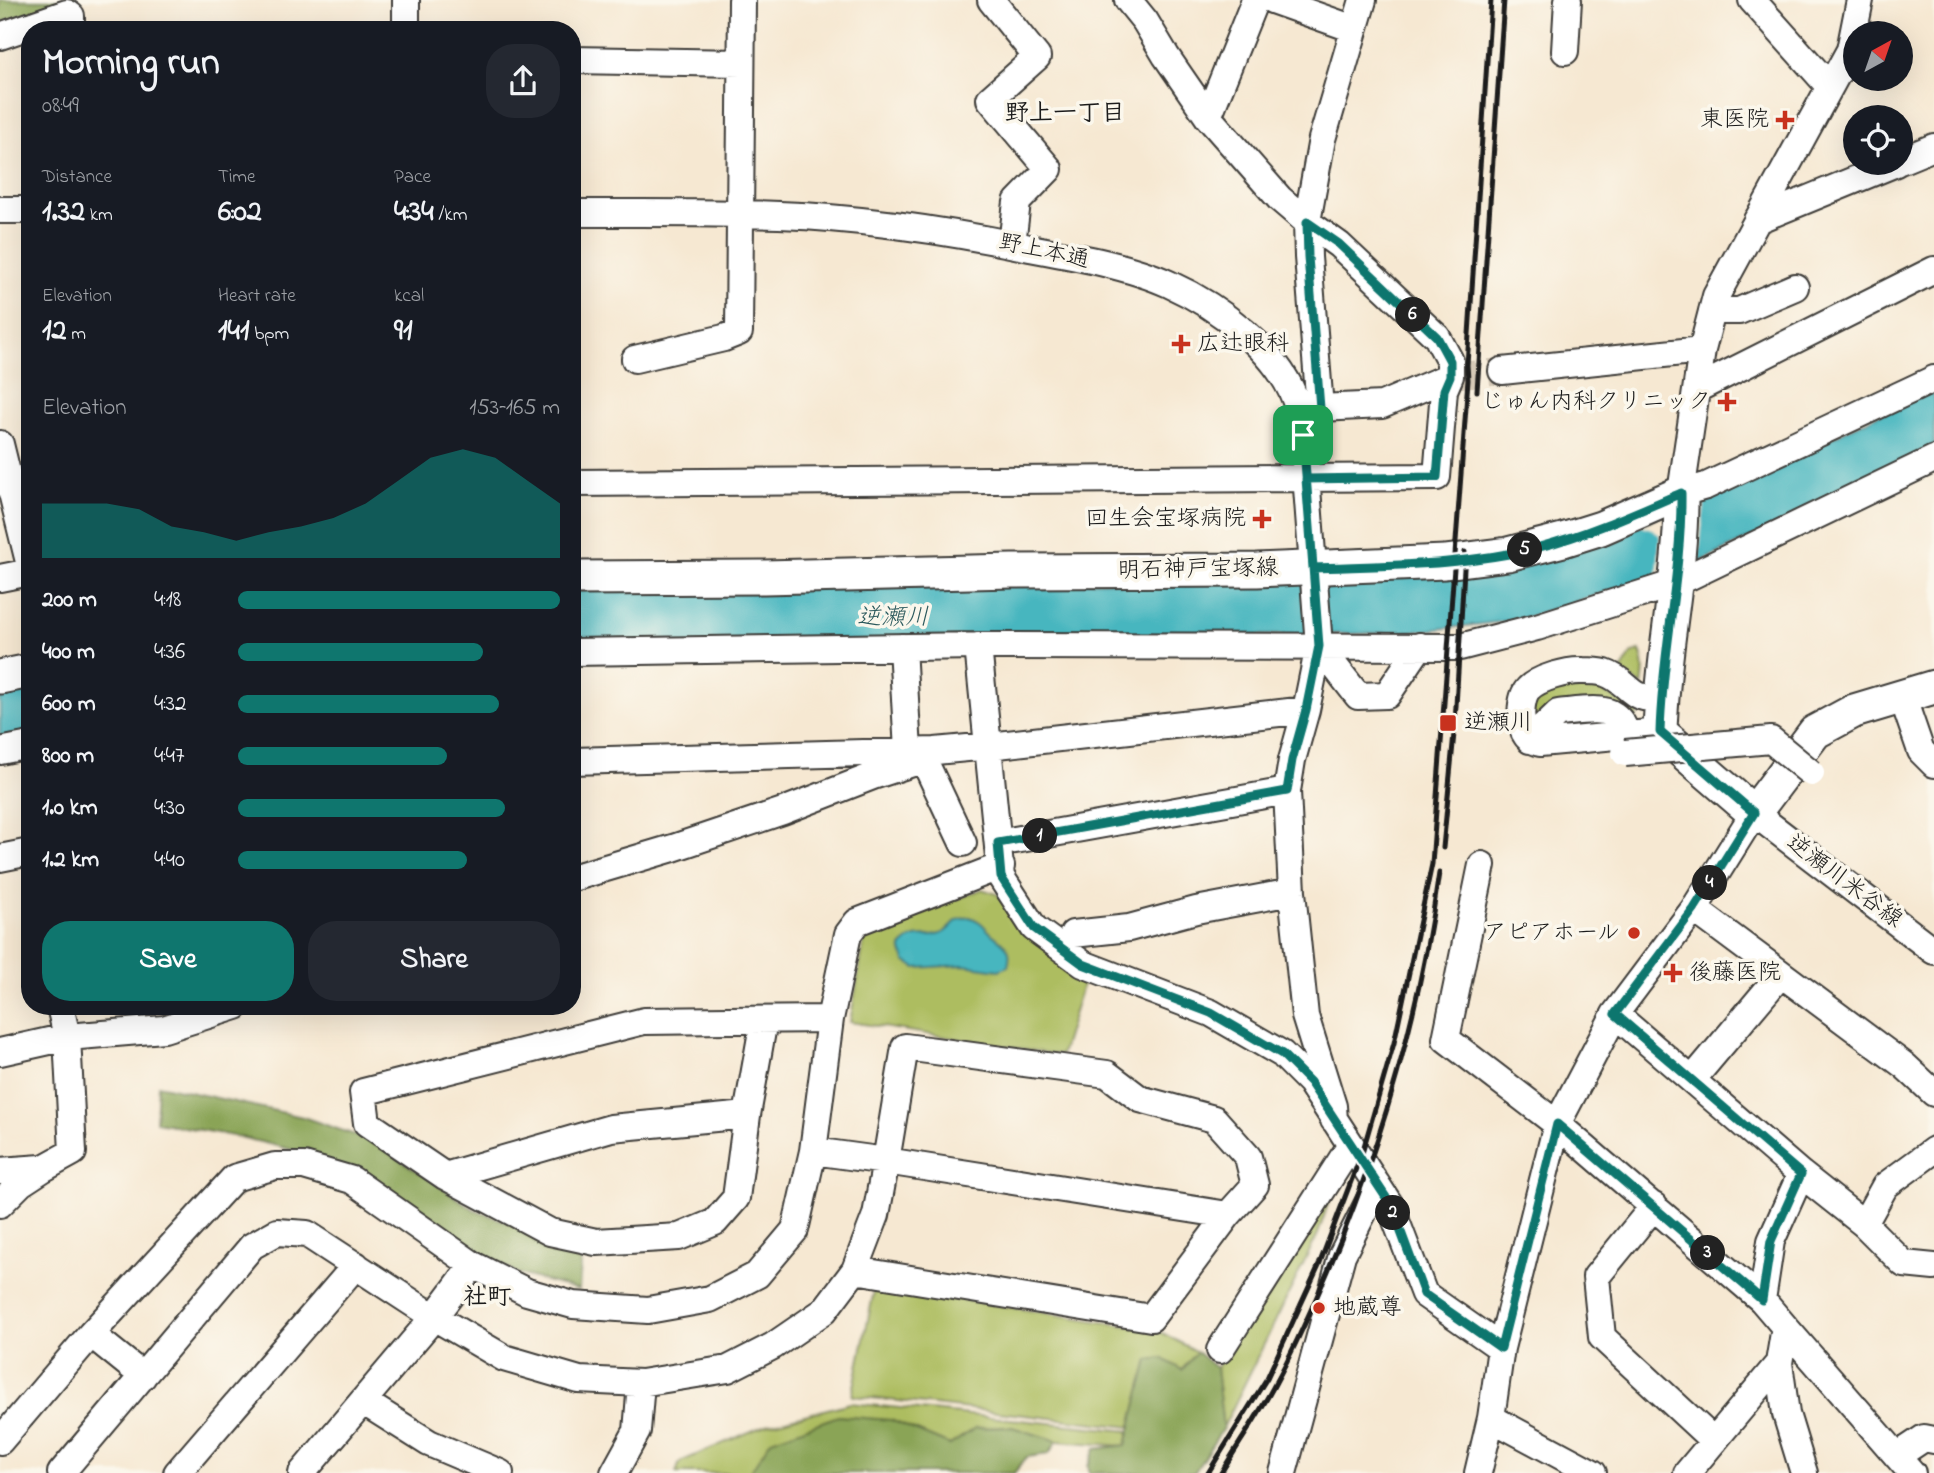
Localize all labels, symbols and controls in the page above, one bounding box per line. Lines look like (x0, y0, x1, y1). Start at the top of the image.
north arrow (1843, 21, 1913, 91)
map controls (1843, 21, 1913, 175)
text: Morning run (42, 36, 220, 92)
button: share (486, 44, 560, 118)
text: 08:49 (42, 90, 79, 123)
district label: 野上一丁目 (1005, 97, 1125, 132)
place label: 東医院 (1700, 104, 1769, 137)
button: locate (1843, 105, 1913, 175)
marker: 東医院 (1775, 110, 1795, 130)
text: Distance (42, 164, 112, 191)
text: Time (218, 164, 256, 191)
text: Pace (394, 164, 431, 191)
text: 1.32 (42, 191, 85, 235)
text: 6:02 (218, 191, 262, 235)
text: 4:34 (394, 191, 434, 235)
text: km (85, 202, 113, 229)
text: /km (434, 202, 467, 229)
street label: 野上本通 (996, 226, 1092, 278)
text: Elevation (42, 283, 112, 310)
text: Heart rate (218, 283, 296, 310)
text: kcal (394, 283, 424, 310)
pin: 6 (1396, 298, 1430, 332)
text: 6 (1408, 301, 1417, 328)
text: 12 (42, 310, 66, 354)
text: 141 (218, 310, 249, 354)
text: 91 (394, 310, 413, 354)
text: m (66, 321, 86, 348)
text: bpm (249, 321, 289, 348)
place label: 広辻眼科 (1197, 328, 1289, 361)
marker: 広辻眼科 (1171, 334, 1191, 354)
place label: じゅん内科クリニック (1481, 386, 1711, 419)
text: Elevation (42, 392, 127, 425)
text: 153–165 m (469, 392, 560, 425)
marker: じゅん内科クリニック (1717, 392, 1737, 412)
pin (1273, 405, 1333, 465)
icon: arrive (1284, 416, 1322, 454)
place label: 回生会宝塚病院 (1085, 503, 1246, 536)
marker: 回生会宝塚病院 (1252, 509, 1272, 529)
pin: 5 (1508, 532, 1542, 568)
text: 5 (1519, 536, 1530, 563)
street label: 明石神戸宝塚線 (1117, 552, 1279, 588)
text: 200 m (42, 584, 97, 617)
text: 4:18 (154, 584, 181, 617)
water label: 逆瀬川 (857, 601, 929, 636)
text: 400 m (42, 636, 95, 669)
text: 4:36 (154, 636, 185, 669)
text: 600 m (42, 688, 96, 721)
text: 4:32 (154, 688, 186, 721)
place label: 逆瀬川 (1464, 707, 1533, 740)
marker: 逆瀬川 (1438, 713, 1458, 733)
text: 800 m (42, 740, 94, 773)
text: 4:47 (154, 740, 184, 773)
text: 1.0 km (42, 792, 98, 825)
text: 4:30 (154, 792, 185, 825)
pin: 1 (1023, 818, 1058, 854)
text: 1 (1036, 822, 1043, 849)
street label: 逆瀬川米谷線 (1779, 827, 1909, 937)
text: 1.2 km (42, 844, 99, 877)
text: 4:40 (154, 844, 185, 877)
pin: 4 (1692, 866, 1728, 900)
text: 4 (1706, 869, 1713, 896)
place label: アピアホール (1483, 917, 1620, 950)
button: Save (42, 921, 294, 1001)
button: Share (308, 921, 560, 1001)
marker: アピアホール (1626, 925, 1642, 941)
place label: 後藤医院 (1689, 957, 1781, 990)
marker: 後藤医院 (1663, 963, 1683, 983)
pin: 2 (1376, 1196, 1410, 1230)
text: 2 (1388, 1199, 1397, 1226)
pin: 3 (1690, 1236, 1726, 1270)
text: 3 (1704, 1239, 1711, 1266)
district label: 社町 (463, 1281, 511, 1316)
place label: 地蔵尊 (1333, 1292, 1402, 1325)
marker: 地蔵尊 (1311, 1300, 1327, 1316)

